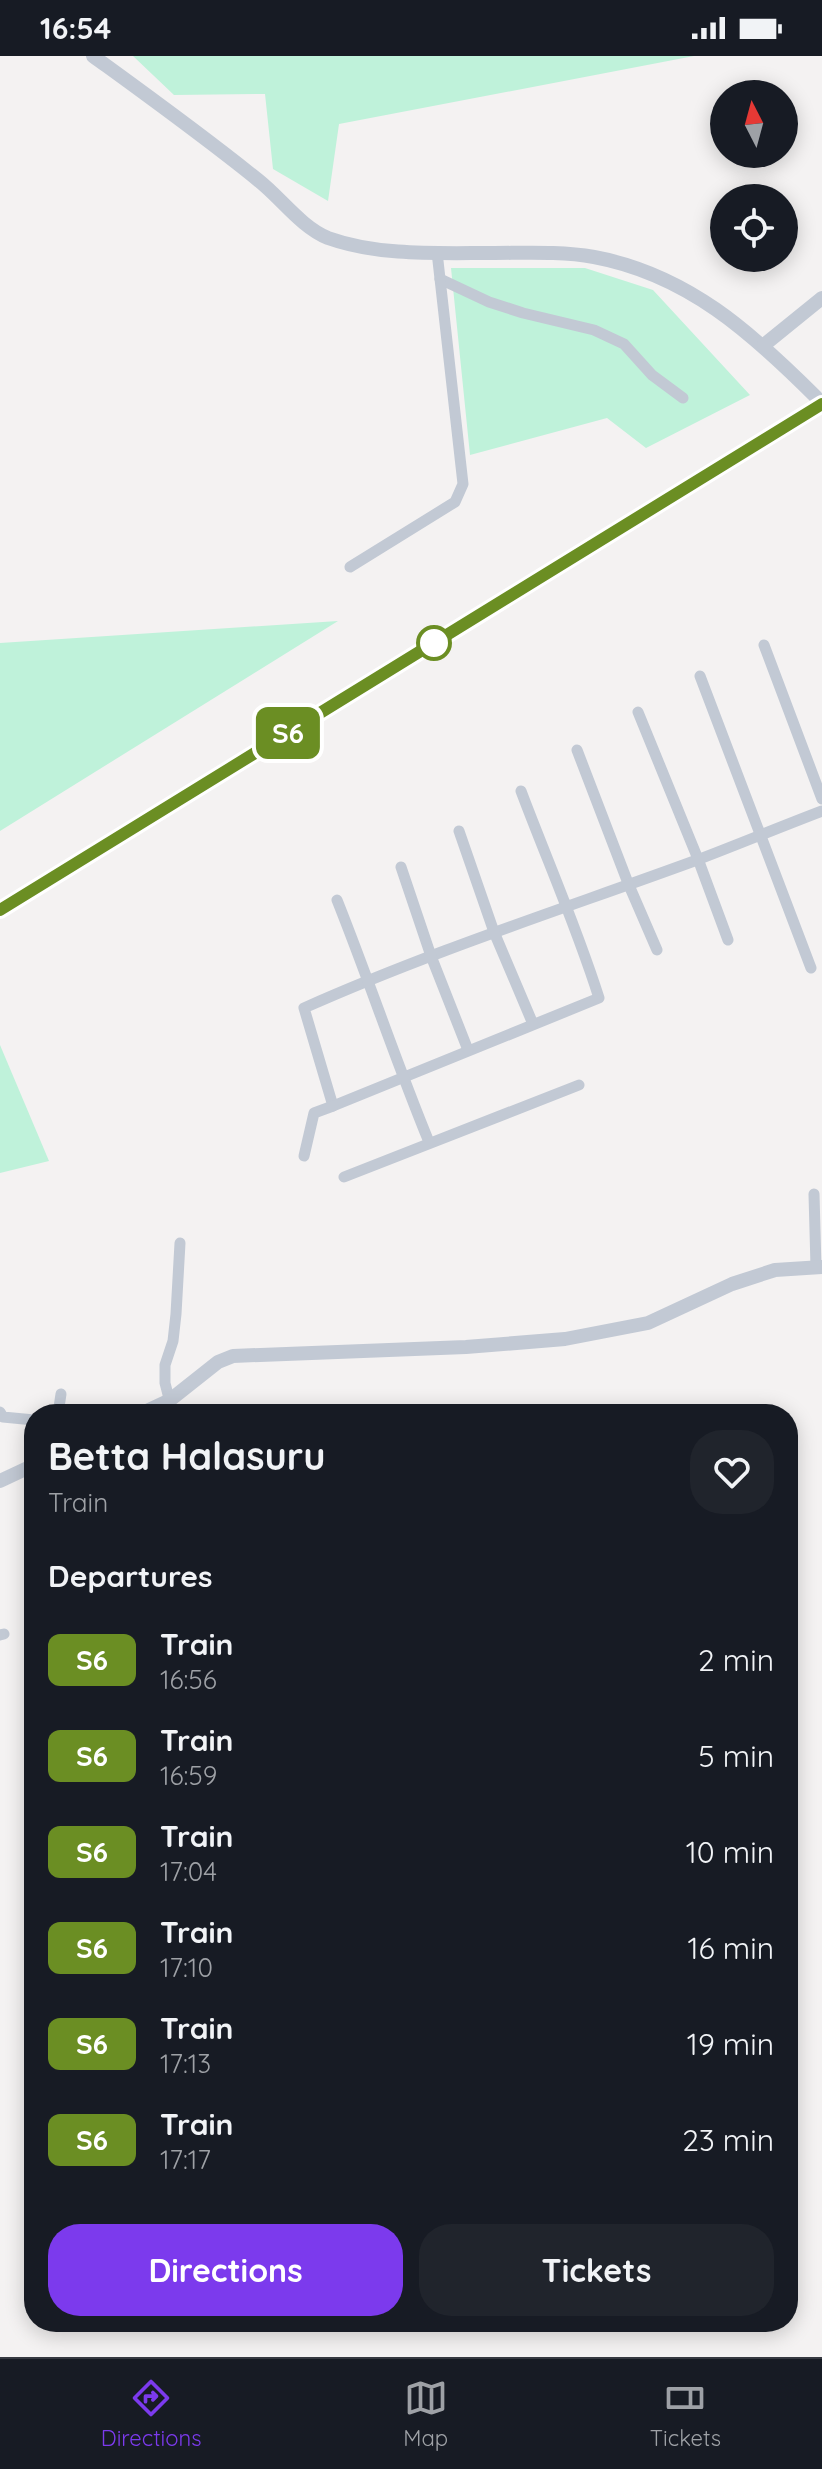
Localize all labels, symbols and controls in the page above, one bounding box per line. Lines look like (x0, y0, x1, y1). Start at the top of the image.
text: 16:54 (40, 9, 111, 47)
north arrow (710, 80, 798, 168)
map controls (710, 80, 798, 272)
button: locate (710, 184, 798, 272)
unlabelled marker (417, 626, 451, 660)
line badge: S6 (252, 707, 324, 759)
text: S6 (272, 715, 304, 750)
button: heart (690, 1430, 774, 1514)
text: Betta Halasuru (48, 1432, 326, 1480)
text: Train (48, 1486, 108, 1519)
text: Departures (48, 1557, 213, 1595)
text: Train (160, 1625, 233, 1663)
text: 2 min (698, 1641, 774, 1679)
text: S6 (76, 1642, 108, 1677)
text: 16:56 (160, 1663, 217, 1696)
text: Train (160, 1721, 233, 1759)
text: 5 min (698, 1737, 774, 1775)
text: S6 (76, 1738, 108, 1773)
text: 16:59 (160, 1759, 217, 1792)
text: Train (160, 1817, 233, 1855)
text: 10 min (686, 1833, 774, 1871)
text: S6 (76, 1834, 108, 1869)
text: 17:04 (160, 1855, 217, 1888)
text: Train (160, 1913, 233, 1951)
text: 16 min (687, 1929, 774, 1967)
text: S6 (76, 1930, 108, 1965)
text: 17:10 (160, 1951, 213, 1984)
text: Train (160, 2009, 233, 2047)
text: 19 min (687, 2025, 774, 2063)
text: S6 (76, 2026, 108, 2061)
text: 17:13 (160, 2047, 211, 2080)
text: Train (160, 2105, 233, 2143)
text: 23 min (682, 2121, 774, 2159)
text: S6 (76, 2122, 108, 2157)
text: 17:17 (160, 2143, 211, 2176)
button: Directions (48, 2224, 403, 2316)
button: Tickets (419, 2224, 774, 2316)
tab: Directions (101, 2376, 202, 2452)
tab: Map (403, 2376, 448, 2452)
tab: Tickets (650, 2376, 721, 2452)

